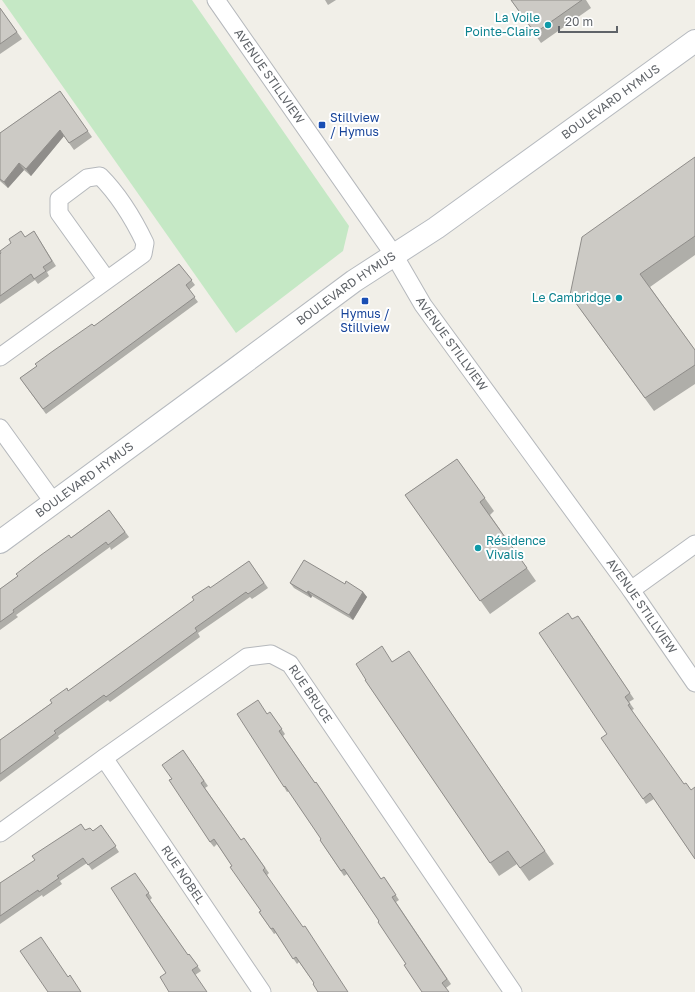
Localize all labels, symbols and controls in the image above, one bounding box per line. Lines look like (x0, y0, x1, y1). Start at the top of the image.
scale bar (559, 8, 617, 34)
place label: La Voile Pointe-Claire (465, 10, 540, 39)
text: 20 m (565, 14, 593, 29)
marker: La Voile Pointe-Claire (543, 20, 553, 30)
street label: AVENUE STILLVIEW (231, 26, 308, 127)
street label: BOULEVARD HYMUS (558, 61, 663, 142)
place label: Stillview / Hymus (330, 110, 380, 139)
marker: Stillview / Hymus (317, 120, 327, 130)
street label: BOULEVARD HYMUS (293, 248, 399, 328)
place label: Le Cambridge (532, 290, 611, 305)
marker: Le Cambridge (614, 293, 624, 303)
street label: AVENUE STILLVIEW (413, 294, 491, 394)
marker: Hymus / Stillview (360, 296, 370, 306)
place label: Hymus / Stillview (340, 306, 390, 335)
street label: BOULEVARD HYMUS (32, 438, 137, 520)
place label: Résidence Vivalis (486, 533, 546, 562)
marker: Résidence Vivalis (473, 543, 483, 553)
street label: AVENUE STILLVIEW (604, 555, 681, 657)
street label: RUE BRUCE (285, 661, 336, 726)
street label: RUE NOBEL (158, 842, 208, 907)

